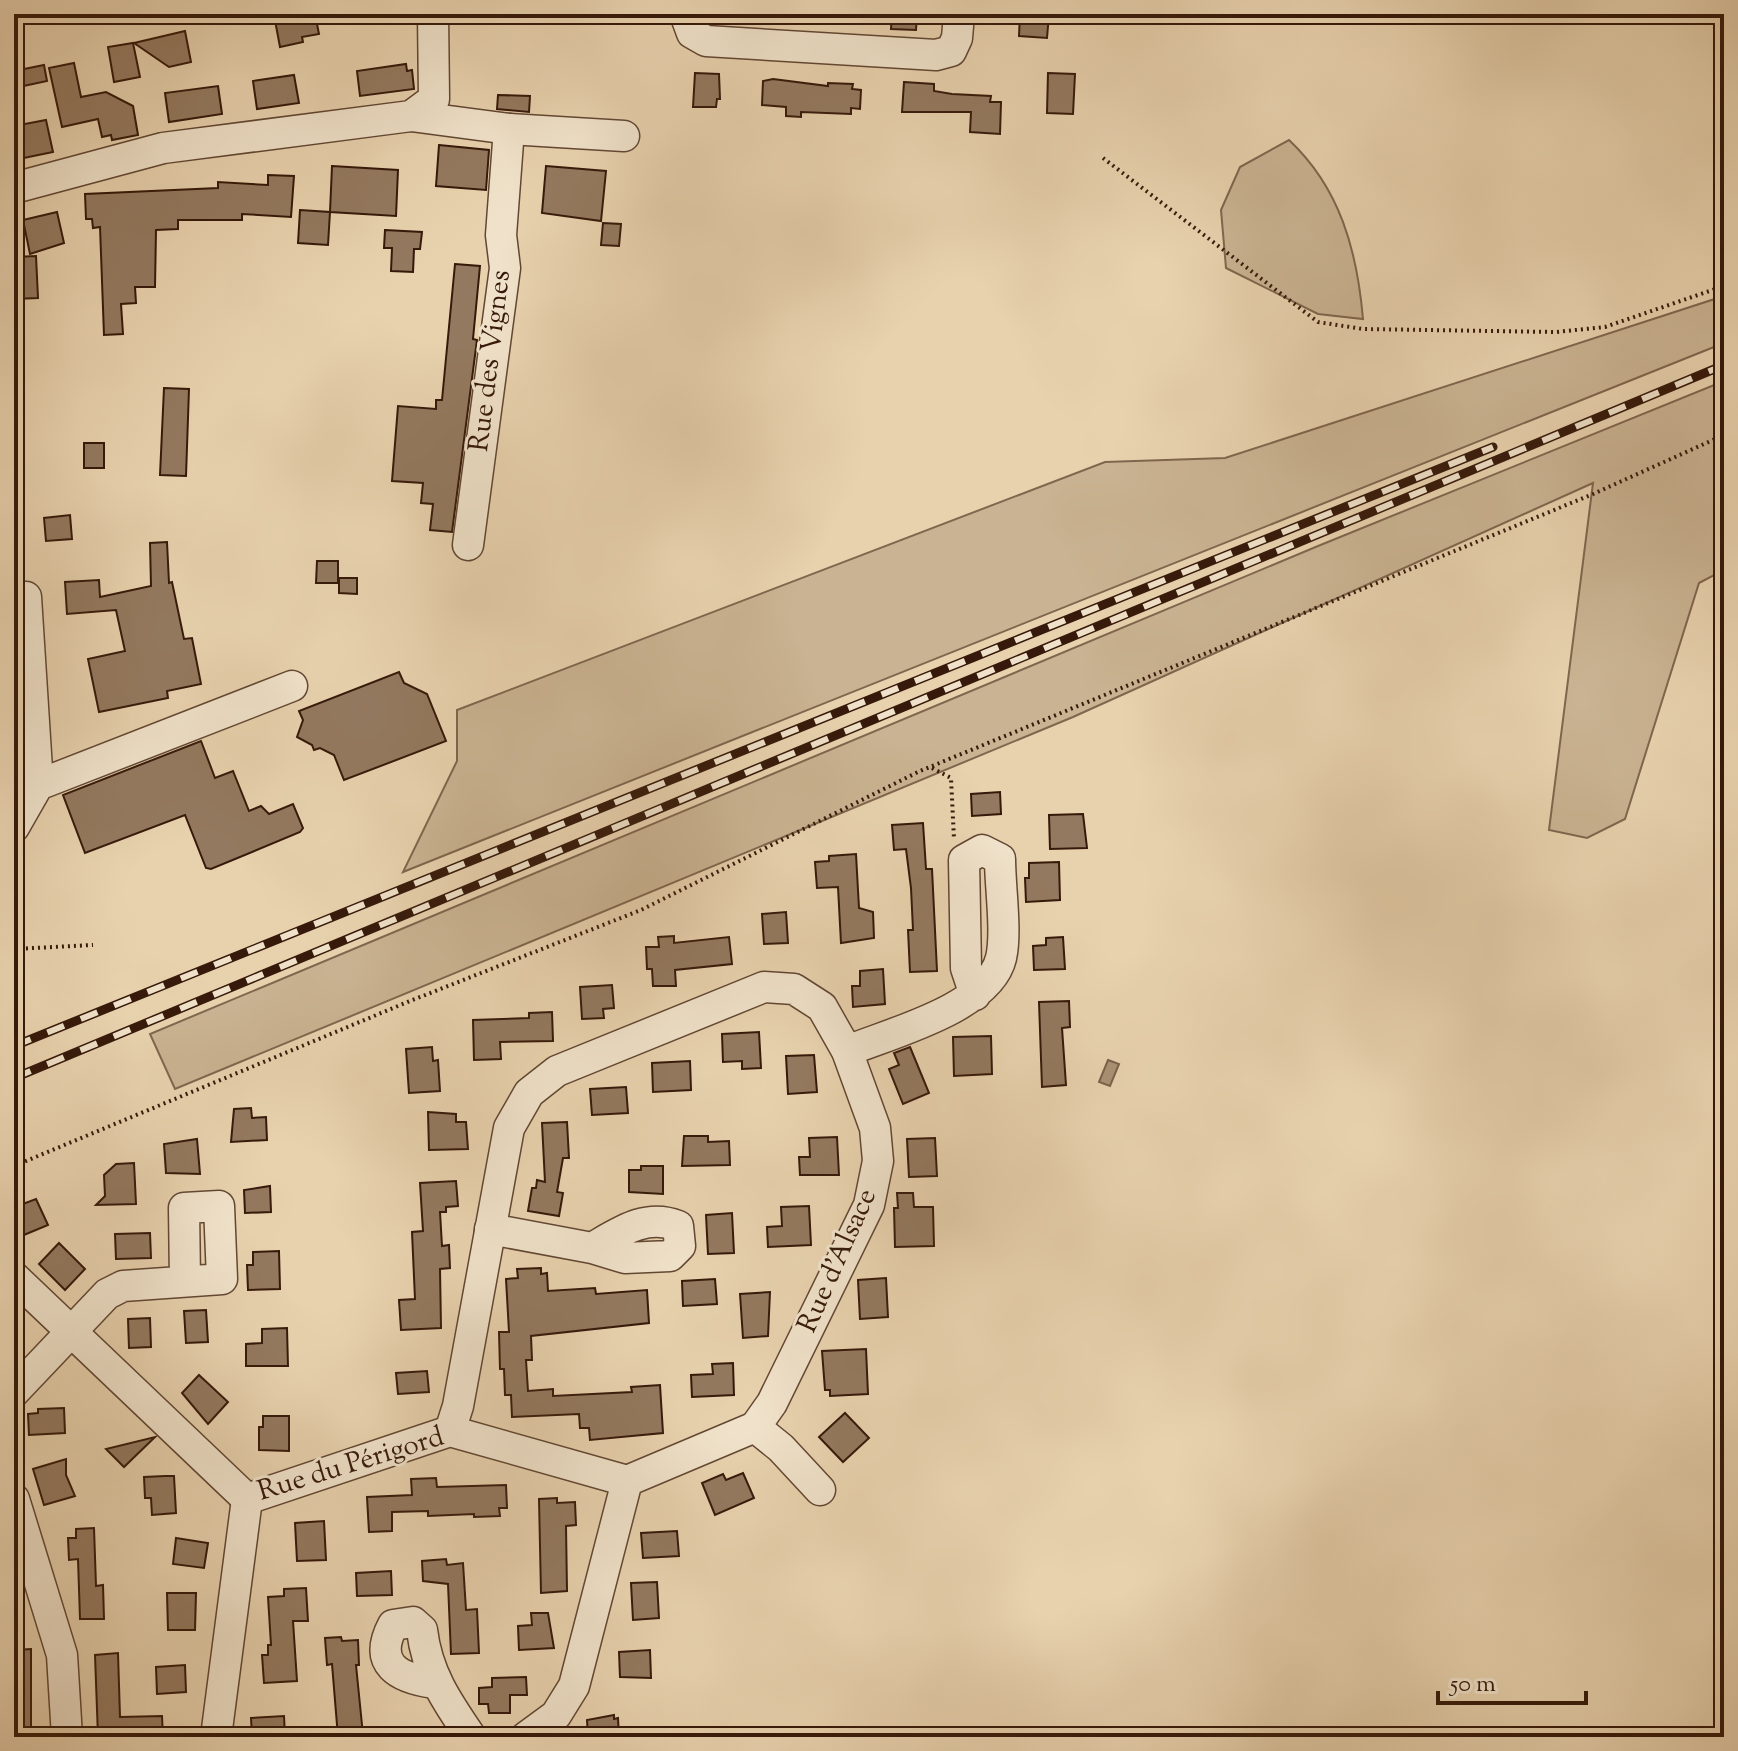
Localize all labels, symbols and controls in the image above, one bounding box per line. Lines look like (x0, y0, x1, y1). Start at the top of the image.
street label: Rue des Vignes (460, 268, 522, 454)
street label: Rue d'Alsace (788, 1183, 888, 1339)
street label: Rue du Périgord (253, 1418, 449, 1512)
scale bar (1438, 1655, 1586, 1705)
text: 50 m (1448, 1668, 1496, 1702)

